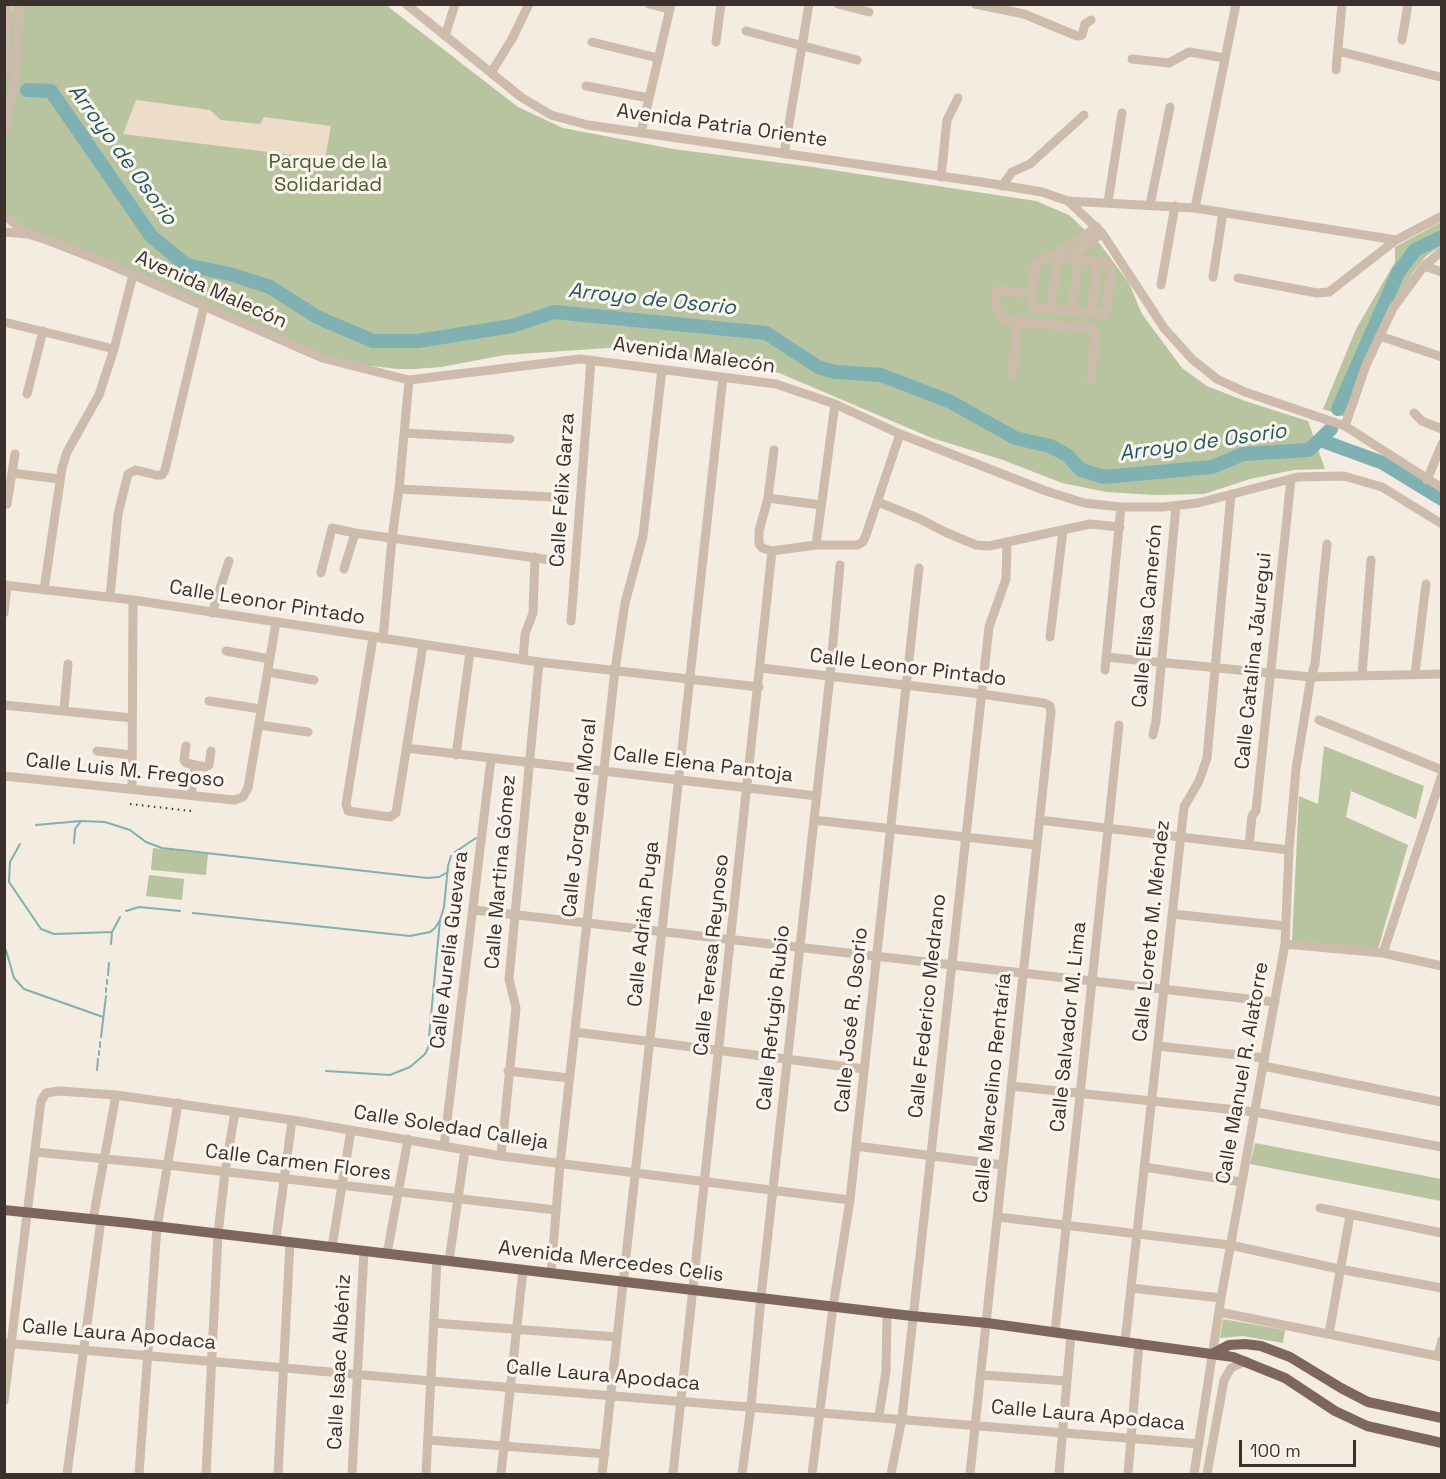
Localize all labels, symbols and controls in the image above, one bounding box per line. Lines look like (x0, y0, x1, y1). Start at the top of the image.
water label: Arroyo de Osorio (62, 79, 182, 231)
street label: Avenida Patria Oriente (615, 99, 829, 153)
park label: Parque de la Solidaridad (269, 151, 387, 198)
street label: Avenida Malecón (132, 246, 290, 334)
water label: Arroyo de Osorio (567, 279, 737, 321)
street label: Avenida Malecón (611, 333, 777, 379)
street label: Calle Félix Garza (546, 412, 580, 568)
water label: Arroyo de Osorio (1118, 419, 1288, 467)
street label: Calle Elisa Camerón (1128, 523, 1168, 709)
street label: Calle Catalina Jáuregui (1231, 551, 1277, 771)
street label: Calle Leonor Pintado (167, 576, 367, 630)
street label: Calle Leonor Pintado (808, 644, 1008, 692)
street label: Calle Jorge del Moral (558, 717, 602, 919)
street label: Calle Elena Pantoja (612, 742, 794, 788)
street label: Calle Luis M. Fregoso (24, 749, 226, 793)
street label: Calle Martina Gómez (481, 774, 521, 970)
street label: Calle Loreto M. Méndez (1128, 819, 1176, 1043)
street label: Calle Adrián Puga (623, 840, 665, 1008)
street label: Calle Aurelia Guevara (426, 850, 474, 1050)
street label: Calle Teresa Reynoso (689, 853, 735, 1057)
street label: Calle Federico Medrano (904, 893, 952, 1119)
street label: Calle Salvador M. Lima (1046, 921, 1092, 1133)
street label: Calle Refugio Rubio (752, 924, 796, 1112)
street label: Calle José R. Osorio (830, 926, 874, 1114)
street label: Calle Manuel R. Alatorre (1212, 960, 1274, 1186)
street label: Calle Marcelino Rentaría (969, 972, 1017, 1204)
street label: Calle Soledad Calleja (352, 1101, 550, 1155)
street label: Calle Carmen Flores (204, 1140, 392, 1186)
street label: Avenida Mercedes Celis (497, 1236, 725, 1288)
street label: Calle Isaac Albéniz (323, 1273, 357, 1451)
street label: Calle Laura Apodaca (21, 1315, 217, 1355)
street label: Calle Laura Apodaca (505, 1356, 701, 1396)
street label: Calle Laura Apodaca (990, 1396, 1186, 1436)
scale bar (1242, 1428, 1359, 1466)
text: 100 m (1250, 1439, 1301, 1462)

